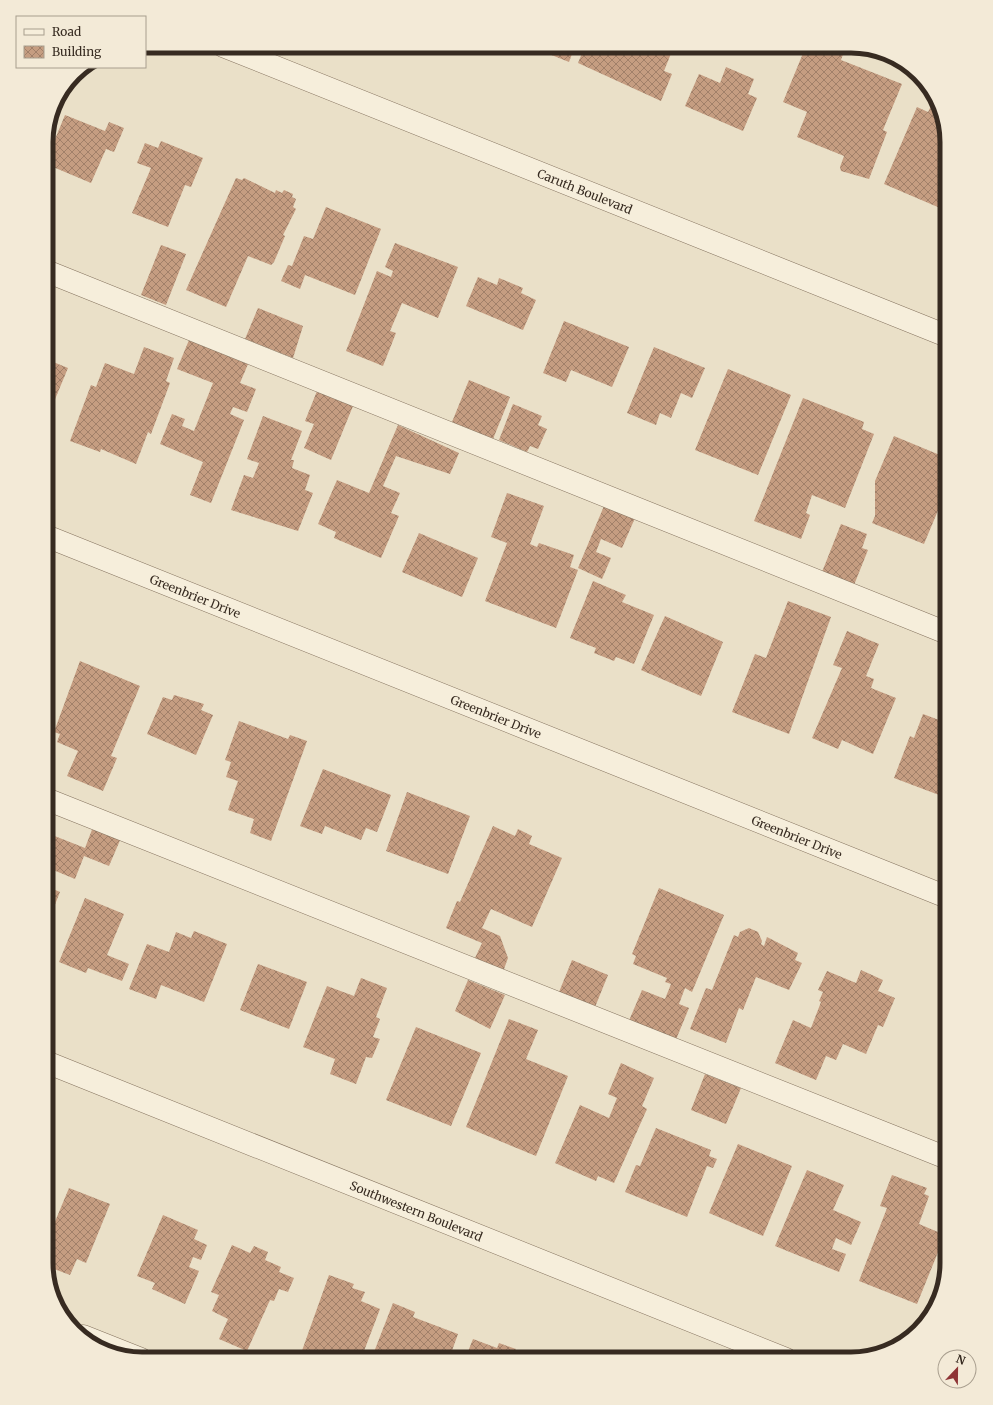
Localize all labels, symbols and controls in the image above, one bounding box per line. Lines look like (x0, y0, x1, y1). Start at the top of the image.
legend (16, 16, 146, 68)
text: Road (52, 24, 81, 39)
text: Building (52, 44, 102, 59)
street label: Caruth Boulevard (535, 165, 635, 217)
street label: Greenbrier Drive (148, 571, 243, 621)
street label: Greenbrier Drive (449, 692, 544, 741)
street label: Greenbrier Drive (749, 812, 844, 862)
street label: Southwestern Boulevard (348, 1177, 485, 1244)
north arrow (937, 1349, 977, 1389)
text: N (954, 1352, 968, 1368)

